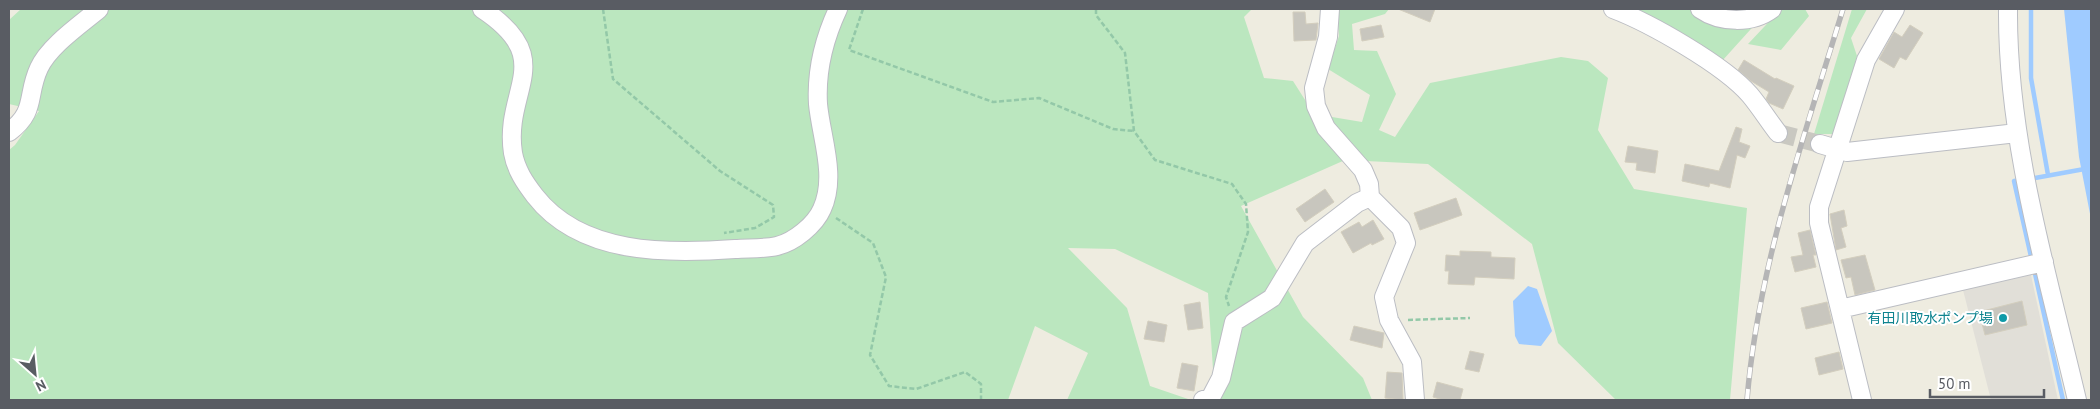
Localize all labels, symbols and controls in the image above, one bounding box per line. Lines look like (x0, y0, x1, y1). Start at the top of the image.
place label: 有田川取水ポンプ場 (1867, 309, 1993, 327)
marker: 有田川取水ポンプ場 (1997, 312, 2009, 324)
north arrow (10, 349, 60, 399)
scale bar (1930, 366, 2044, 398)
text: 50 m (1938, 374, 1971, 393)
text: N (33, 375, 49, 396)

